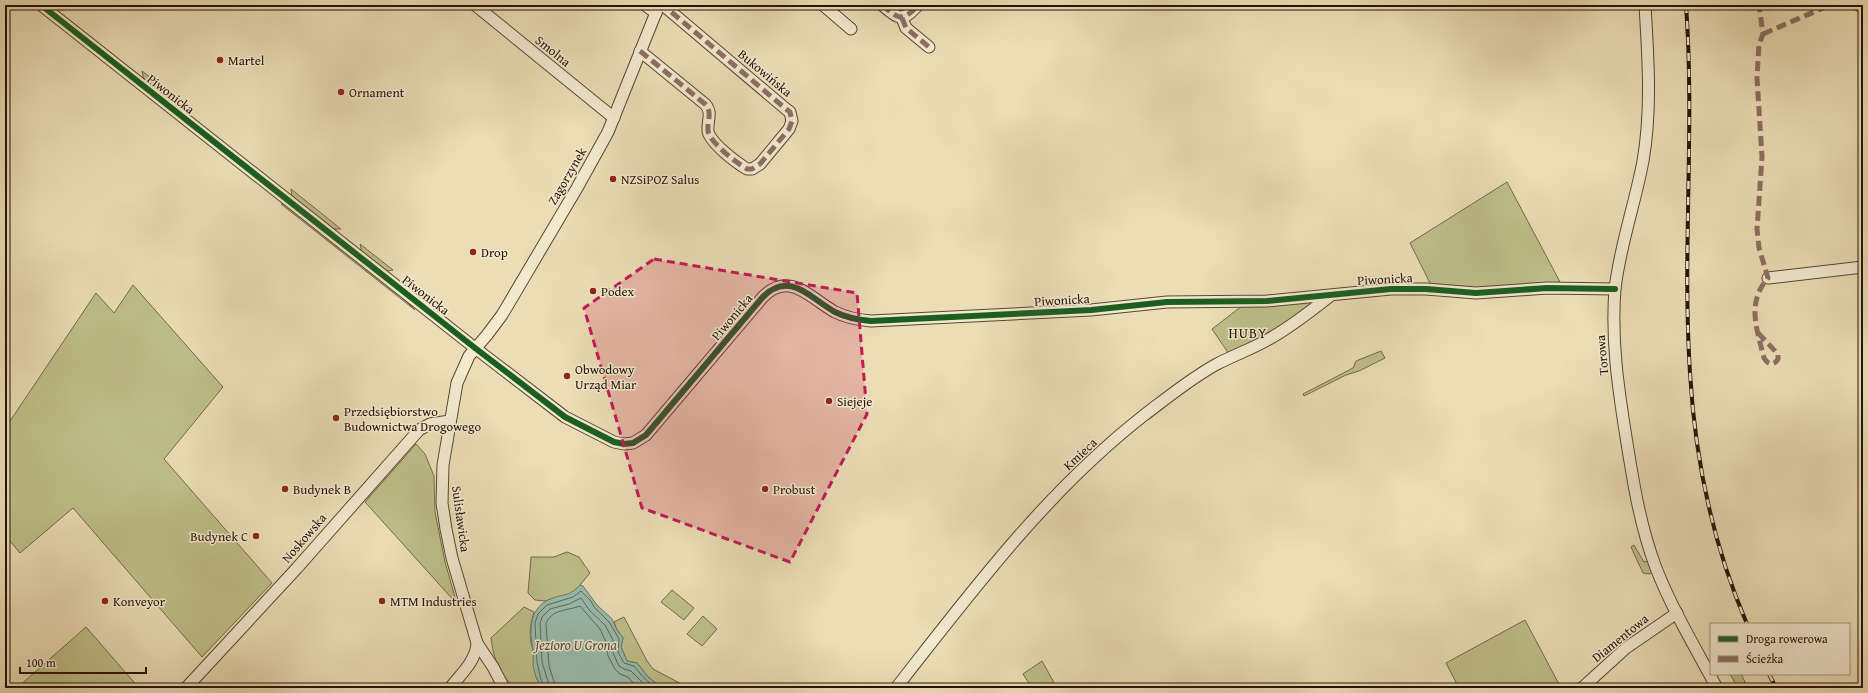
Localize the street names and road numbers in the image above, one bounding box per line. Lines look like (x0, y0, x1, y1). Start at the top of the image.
street label: Smolna (531, 31, 575, 72)
street label: Bukowińska (734, 45, 797, 102)
street label: Piwonicka (143, 69, 199, 119)
street label: Zagorzynek (543, 143, 591, 208)
street label: Piwonicka (1357, 268, 1414, 290)
street label: Piwonicka (398, 270, 454, 320)
street label: Piwonicka (707, 289, 758, 344)
street label: Piwonicka (1034, 289, 1091, 311)
street label: Torowa (1591, 333, 1613, 376)
street label: Kmieca (1059, 433, 1102, 475)
street label: Sulisławicka (447, 485, 475, 554)
street label: Noskowska (277, 508, 331, 567)
street label: Diamentowa (1588, 609, 1653, 667)

